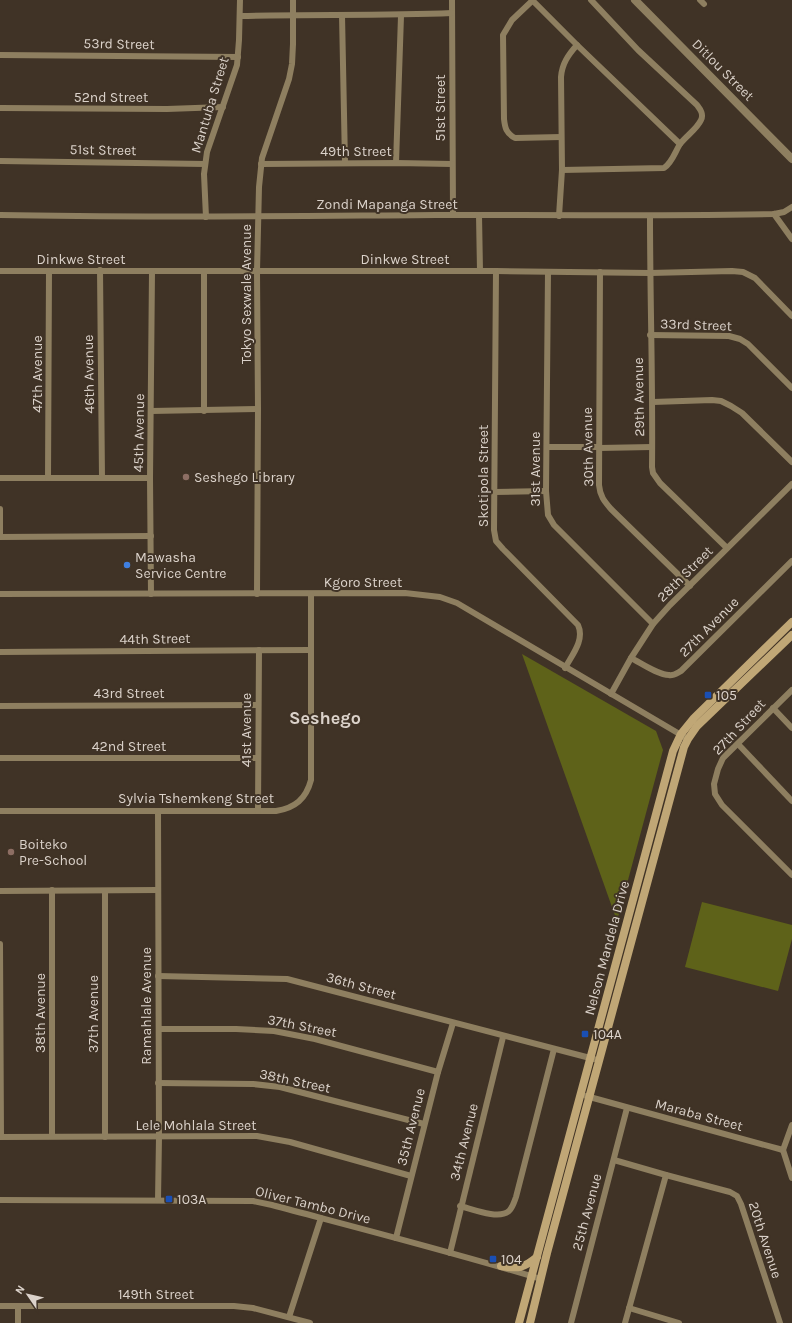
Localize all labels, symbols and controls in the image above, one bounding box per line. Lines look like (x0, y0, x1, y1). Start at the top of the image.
street label: 53rd Street (83, 35, 155, 53)
street label: Ditlou Street (689, 36, 757, 104)
street label: Mantuba Street (187, 55, 233, 155)
street label: 51st Street (432, 75, 449, 141)
street label: 52nd Street (74, 89, 148, 106)
street label: 51st Street (69, 141, 137, 159)
street label: 49th Street (320, 143, 392, 160)
street label: Zondi Mapanga Street (316, 196, 458, 213)
street label: Tokyo Sexwale Avenue (238, 224, 255, 364)
street label: Dinkwe Street (37, 251, 125, 268)
street label: Dinkwe Street (361, 251, 449, 268)
street label: 33rd Street (660, 315, 732, 335)
street label: 46th Avenue (80, 334, 98, 414)
street label: 47th Avenue (29, 335, 46, 413)
street label: 29th Avenue (630, 357, 648, 437)
street label: 45th Avenue (130, 393, 148, 473)
street label: 30th Avenue (579, 407, 597, 487)
street label: Skotipola Street (475, 425, 492, 527)
street label: 31st Avenue (527, 432, 544, 506)
place label: Seshego Library (194, 469, 295, 486)
marker: Seshego Library (181, 472, 191, 482)
street label: 28th Street (653, 542, 717, 606)
place label: Mawasha Service Centre (135, 549, 226, 582)
marker: Mawasha Service Centre (122, 560, 132, 570)
street label: Kgoro Street (324, 574, 402, 591)
street label: 27th Avenue (675, 593, 743, 661)
street label: 44th Street (119, 630, 191, 648)
street label: 43rd Street (93, 685, 165, 702)
place label: 105 (716, 687, 737, 704)
marker: 105 (703, 690, 713, 700)
street label: 41st Avenue (238, 693, 255, 767)
street label: 27th Street (709, 696, 769, 758)
district label: Seshego (289, 707, 361, 729)
street label: 42nd Street (92, 738, 166, 755)
street label: Sylvia Tshemkeng Street (118, 790, 274, 807)
place label: Boiteko Pre-School (19, 836, 87, 869)
marker: Boiteko Pre-School (6, 847, 16, 857)
street label: Nelson Mandela Drive (581, 879, 633, 1017)
street label: Ramahlale Avenue (138, 947, 155, 1065)
street label: 36th Street (324, 969, 398, 1003)
street label: 38th Avenue (32, 973, 49, 1053)
street label: 37th Avenue (85, 975, 102, 1053)
street label: 37th Street (266, 1011, 338, 1041)
place label: 104A (593, 1026, 622, 1043)
marker: 104A (580, 1029, 590, 1039)
street label: 38th Street (258, 1065, 332, 1097)
street label: 35th Avenue (393, 1086, 429, 1168)
street label: Maraba Street (653, 1095, 745, 1135)
street label: 34th Avenue (446, 1102, 482, 1182)
street label: Lele Mohlala Street (135, 1117, 257, 1134)
street label: 25th Avenue (569, 1172, 605, 1252)
street label: Oliver Tambo Drive (254, 1182, 372, 1228)
place label: 103A (177, 1191, 206, 1208)
marker: 103A (164, 1194, 174, 1204)
street label: 20th Avenue (745, 1200, 785, 1280)
place label: 104 (501, 1251, 522, 1268)
marker: 104 (488, 1254, 498, 1264)
north arrow (8, 1275, 48, 1315)
text: N (13, 1283, 28, 1297)
street label: 149th Street (118, 1286, 194, 1303)

